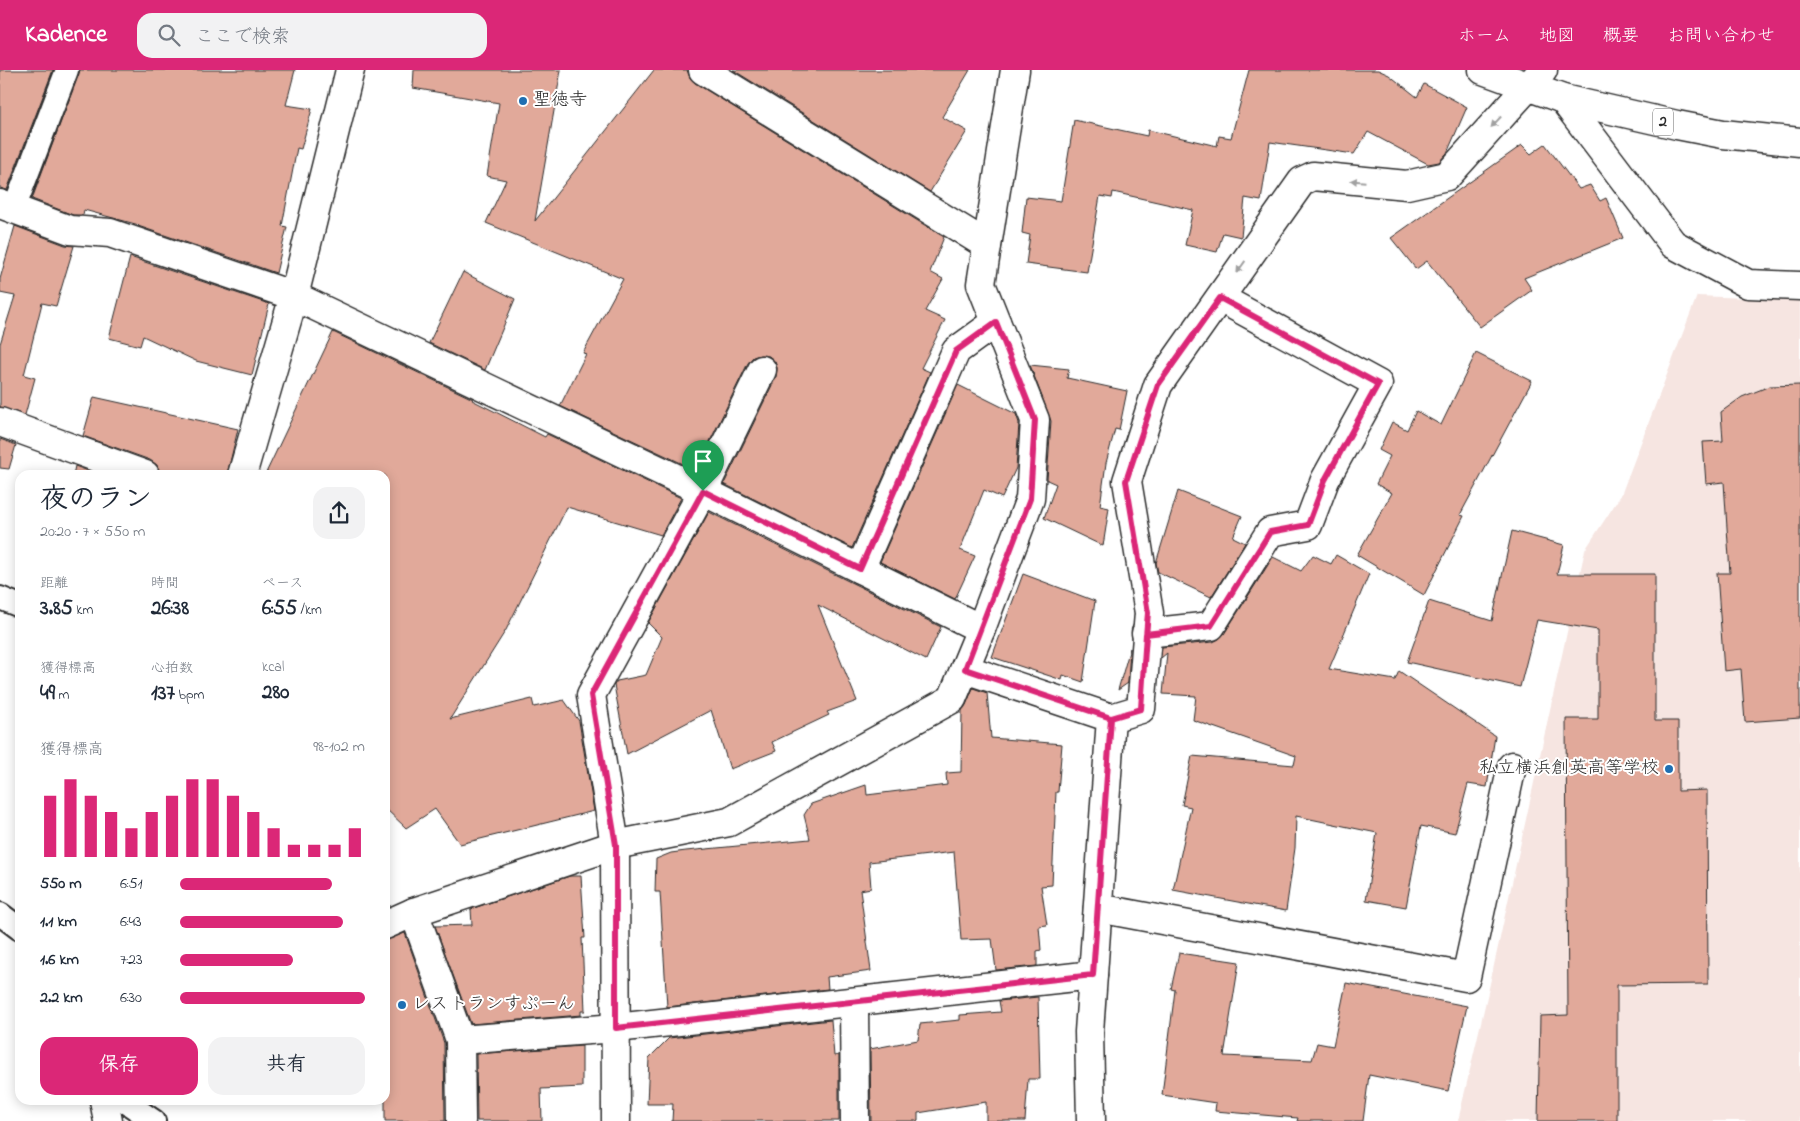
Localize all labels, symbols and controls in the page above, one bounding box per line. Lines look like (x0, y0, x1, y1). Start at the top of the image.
search box (137, 13, 487, 58)
text: Kadence (25, 18, 107, 53)
icon: search (155, 21, 183, 49)
text: ここで検索 (195, 24, 290, 51)
text: ホーム (1458, 24, 1511, 50)
text: 地図 (1539, 24, 1575, 50)
text: 概要 (1603, 24, 1639, 50)
text: お問い合わせ (1667, 24, 1775, 50)
place label: 聖徳寺 (533, 88, 587, 114)
marker: 聖徳寺 (517, 95, 529, 107)
road number: 2 (1653, 108, 1673, 136)
one-way arrow (1490, 116, 1502, 128)
one-way arrow (1350, 177, 1366, 185)
one-way arrow (1236, 260, 1246, 274)
pin (682, 440, 724, 491)
icon: arrive (689, 447, 717, 475)
text: 夜のラン (40, 480, 152, 521)
button: share (313, 487, 365, 539)
text: 20:20 · 7 × 550 m (40, 520, 146, 544)
text: 距離 (40, 573, 68, 594)
text: 時間 (151, 573, 179, 594)
text: ペース (262, 573, 303, 594)
text: 3.85 (40, 594, 73, 624)
text: 26:38 (151, 594, 189, 624)
text: 6:55 (262, 594, 297, 624)
text: km (73, 600, 93, 621)
text: /km (297, 600, 322, 621)
text: kcal (262, 657, 284, 678)
text: 獲得標高 (40, 658, 96, 679)
text: 心拍数 (151, 658, 193, 679)
text: 280 (262, 678, 289, 708)
text: 49 (40, 679, 55, 709)
text: 137 (151, 679, 175, 709)
text: m (55, 685, 69, 706)
text: bpm (175, 685, 204, 706)
text: 98–102 m (313, 735, 365, 759)
text: 獲得標高 (40, 738, 104, 762)
place label: 私立横浜創英高等学校 (1479, 756, 1659, 782)
marker: 私立横浜創英高等学校 (1663, 763, 1675, 775)
text: 550 m (40, 872, 82, 896)
text: 6:51 (120, 872, 143, 896)
text: 1.1 km (40, 910, 77, 934)
text: 6:43 (120, 910, 142, 934)
text: 1.6 km (40, 948, 79, 972)
text: 7:23 (120, 948, 143, 972)
text: 2.2 km (40, 986, 83, 1010)
text: 6:30 (120, 986, 142, 1010)
place label: レストランすぷーん (412, 992, 575, 1018)
marker: レストランすぷーん (396, 999, 408, 1011)
button: 保存 (40, 1037, 198, 1095)
button: 共有 (208, 1037, 365, 1095)

